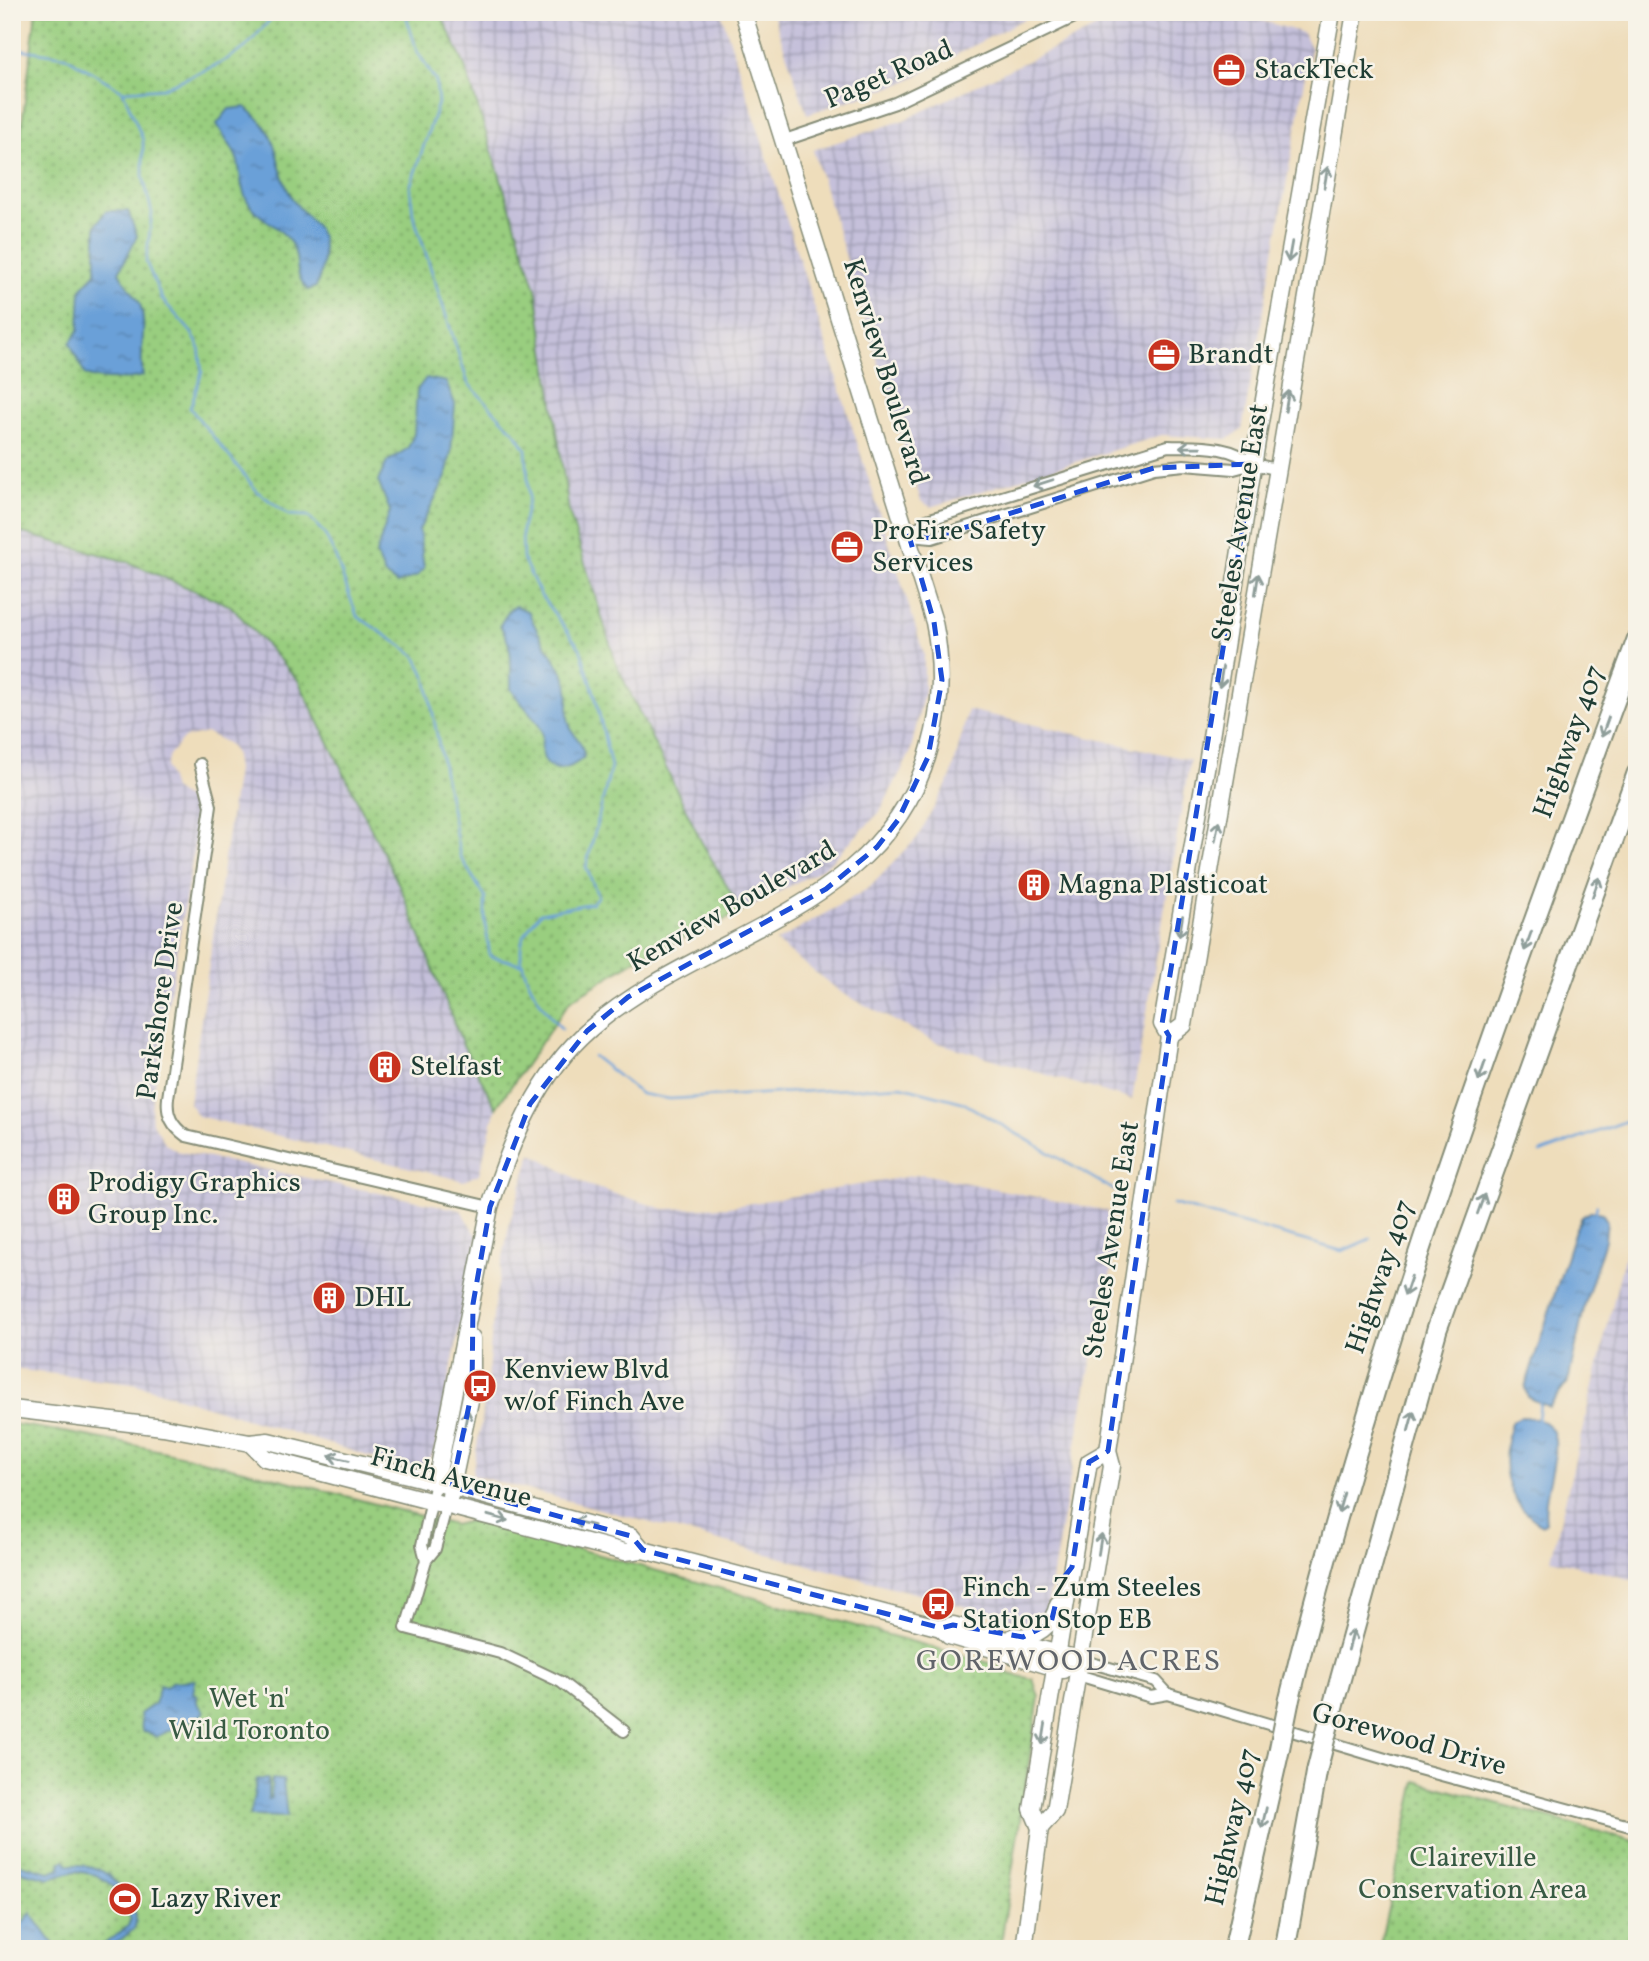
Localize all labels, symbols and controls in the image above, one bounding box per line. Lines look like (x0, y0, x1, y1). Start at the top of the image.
street label: Paget Road (819, 30, 959, 120)
office icon: StackTeck (1210, 51, 1248, 89)
place label: StackTeck (1254, 51, 1374, 90)
one-way arrow (1320, 166, 1333, 189)
one-way arrow (1283, 240, 1296, 263)
street label: Kenview Boulevard (832, 254, 938, 490)
office icon: Brandt (1145, 336, 1183, 374)
place label: Brandt (1188, 336, 1273, 375)
one-way arrow (1281, 390, 1294, 413)
street label: Steeles Avenue East (1203, 401, 1279, 645)
one-way arrow (1178, 440, 1201, 453)
one-way arrow (1032, 477, 1054, 490)
place label: ProFire Safety Services (872, 512, 1046, 583)
office icon: ProFire Safety Services (828, 528, 866, 566)
one-way arrow (1251, 573, 1264, 596)
street label: Highway 407 (1524, 660, 1616, 824)
one-way arrow (1214, 665, 1227, 688)
one-way arrow (1598, 716, 1610, 738)
one-way arrow (1211, 820, 1224, 843)
street label: Kenview Boulevard (620, 831, 844, 983)
building icon: Magna Plasticoat (1015, 866, 1053, 904)
place label: Magna Plasticoat (1058, 866, 1268, 905)
one-way arrow (1591, 876, 1603, 898)
street label: Parkshore Drive (128, 899, 194, 1103)
one-way arrow (1174, 914, 1187, 937)
one-way arrow (1521, 930, 1533, 952)
building icon: Stelfast (366, 1048, 404, 1086)
place label: Stelfast (410, 1048, 502, 1087)
one-way arrow (1475, 1059, 1487, 1081)
street label: Steeles Avenue East (1074, 1118, 1150, 1362)
place label: Prodigy Graphics Group Inc. (88, 1164, 301, 1235)
building icon: Prodigy Graphics Group Inc. (45, 1180, 83, 1218)
one-way arrow (1476, 1194, 1488, 1216)
street label: Highway 407 (1336, 1195, 1426, 1359)
one-way arrow (1401, 1274, 1413, 1296)
building icon: DHL (310, 1279, 348, 1317)
place label: DHL (354, 1279, 412, 1318)
place label: Kenview Blvd w/of Finch Ave (504, 1351, 685, 1422)
bus stop icon: Kenview Blvd w/of Finch Ave (461, 1367, 499, 1405)
one-way arrow (460, 1409, 473, 1432)
one-way arrow (1405, 1410, 1418, 1432)
street label: Finch Avenue (366, 1438, 536, 1518)
one-way arrow (328, 1450, 350, 1463)
one-way arrow (1334, 1491, 1347, 1514)
one-way arrow (487, 1512, 509, 1525)
one-way arrow (572, 1515, 594, 1528)
one-way arrow (1094, 1533, 1107, 1556)
place label: Finch - Zum Steeles Station Stop EB (962, 1569, 1201, 1640)
bus stop icon: Finch - Zum Steeles Station Stop EB (919, 1585, 957, 1623)
one-way arrow (1345, 1629, 1358, 1652)
district label: GOREWOOD ACRES (916, 1641, 1222, 1683)
park label: Wet 'n' Wild Toronto (168, 1680, 330, 1751)
street label: Gorewood Drive (1307, 1694, 1511, 1786)
one-way arrow (1037, 1722, 1050, 1745)
street label: Highway 407 (1196, 1744, 1270, 1910)
one-way arrow (1256, 1806, 1270, 1829)
park label: Claireville Conservation Area (1358, 1839, 1588, 1910)
sports icon: Lazy River (106, 1880, 144, 1918)
place label: Lazy River (150, 1880, 281, 1919)

